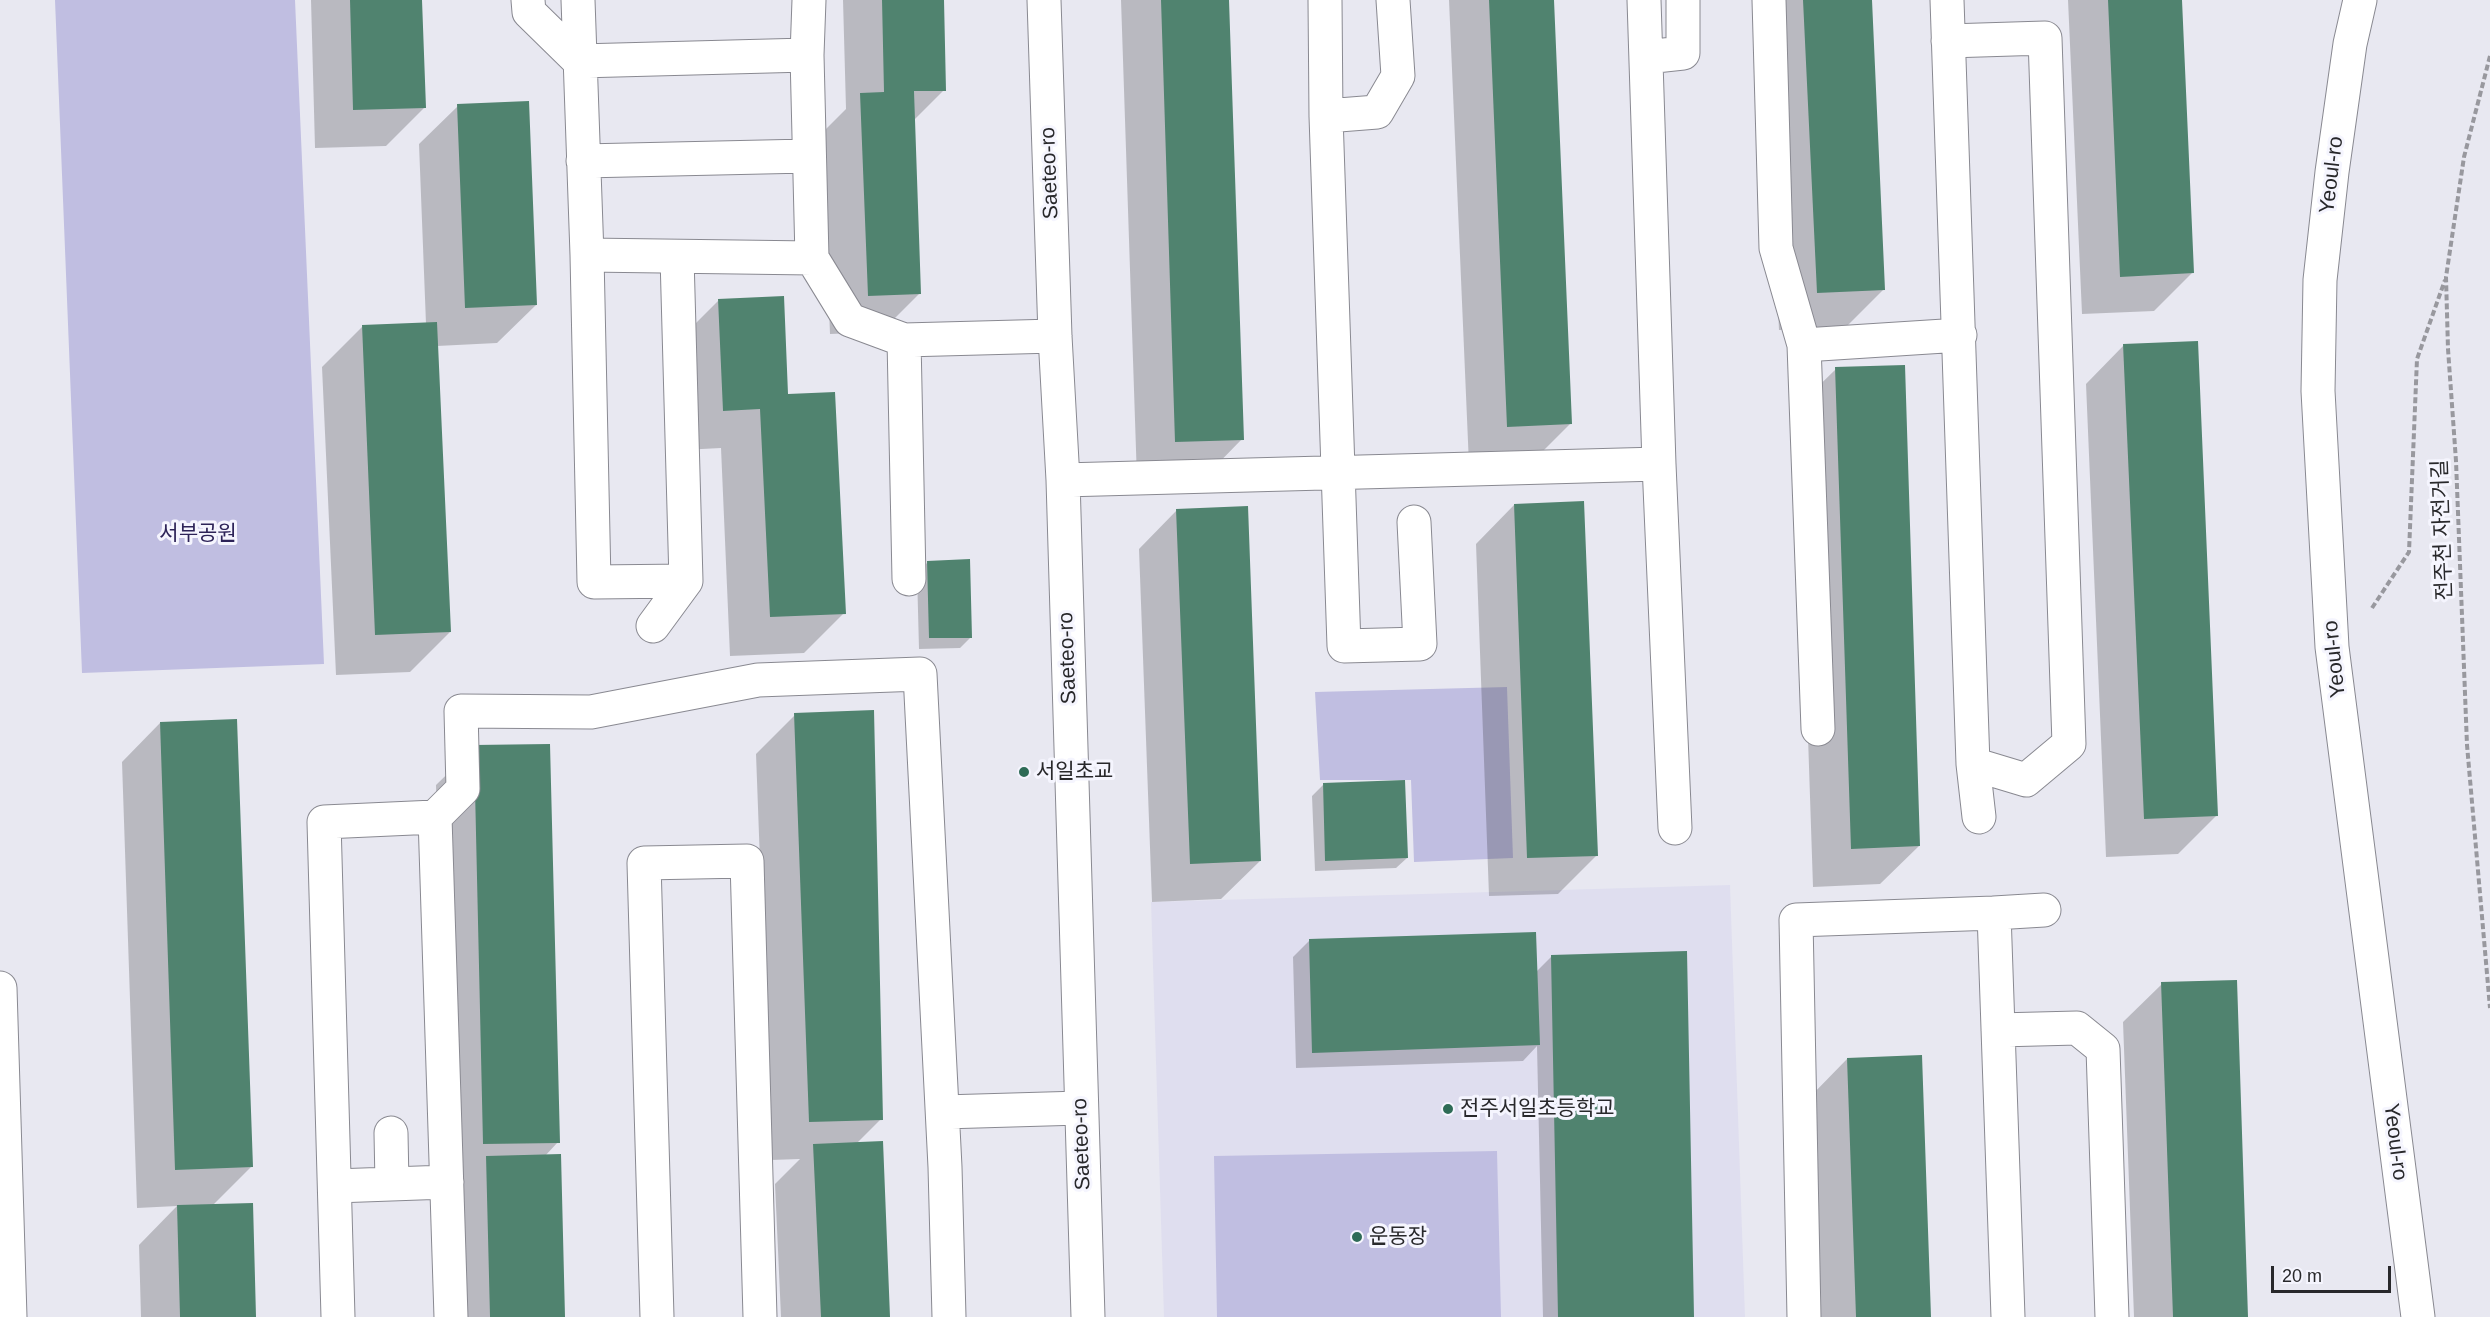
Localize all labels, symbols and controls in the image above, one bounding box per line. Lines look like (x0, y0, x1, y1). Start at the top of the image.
street label: Saeteo-ro (1036, 126, 1064, 220)
street label: Yeoul-ro (2315, 135, 2349, 215)
street label: 전주천 자전거길 (2428, 459, 2458, 601)
park label: 서부공원 (159, 521, 237, 547)
street label: Saeteo-ro (1054, 611, 1082, 705)
street label: Yeoul-ro (2318, 619, 2352, 699)
place label: 서일초교 (1036, 759, 1113, 785)
marker: 서일초교 (1017, 765, 1031, 779)
place label: 전주서일초등학교 (1460, 1096, 1615, 1122)
street label: Saeteo-ro (1068, 1097, 1096, 1191)
marker: 전주서일초등학교 (1441, 1102, 1455, 1116)
street label: Yeoul-ro (2378, 1102, 2412, 1182)
place label: 운동장 (1369, 1224, 1427, 1250)
marker: 운동장 (1350, 1230, 1364, 1244)
scale bar (2274, 1254, 2394, 1292)
text: 20 m (2282, 1266, 2322, 1286)

